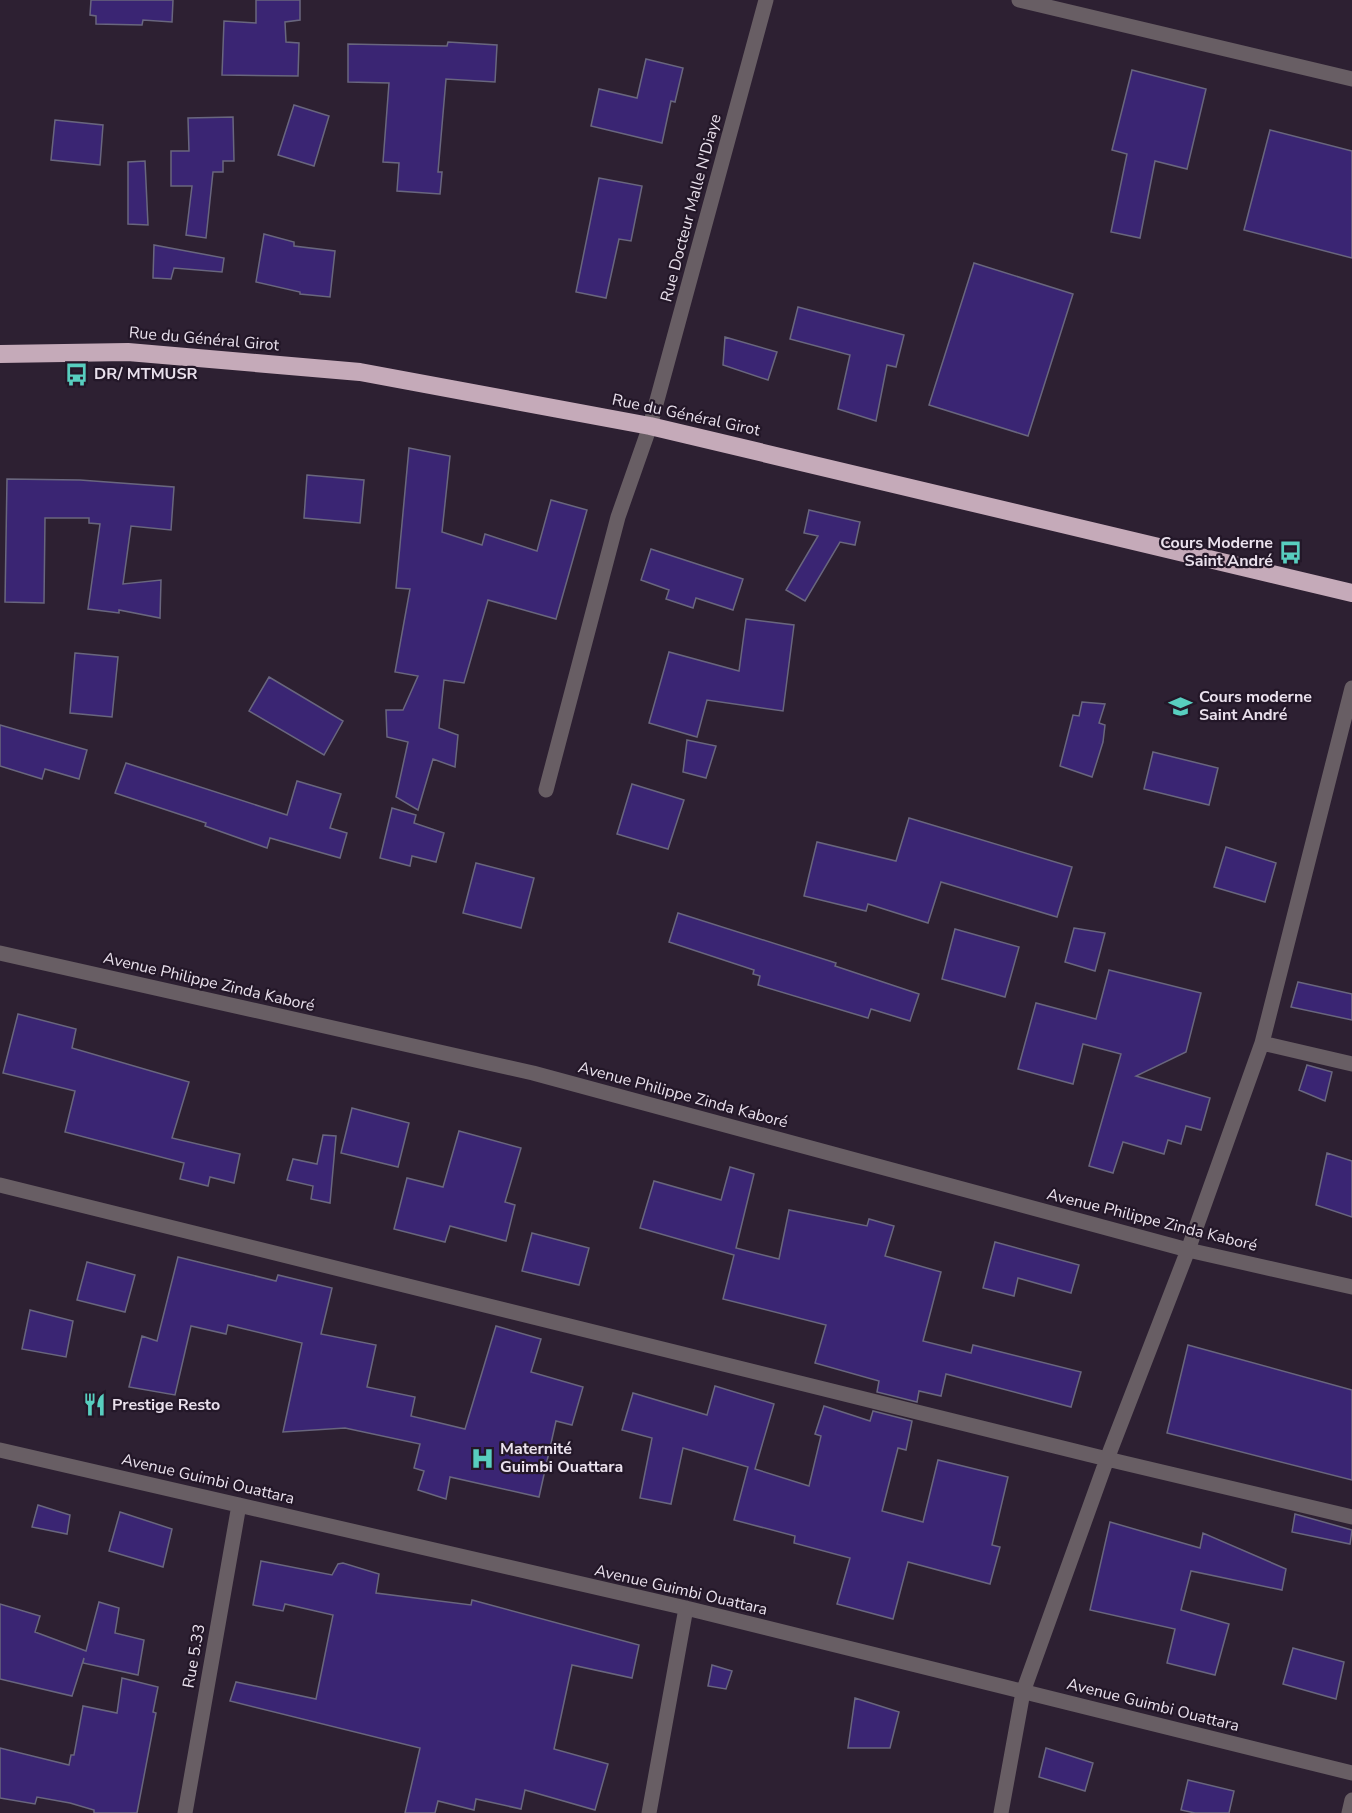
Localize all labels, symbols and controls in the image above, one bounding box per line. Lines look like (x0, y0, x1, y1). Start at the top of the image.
street label: Rue Docteur Malle N'Diaye (655, 112, 727, 304)
street label: Rue du Général Girot (128, 321, 280, 357)
bus stop icon: DR/ MTMUSR (63, 361, 89, 387)
place label: DR/ MTMUSR (94, 363, 197, 385)
street label: Rue du Général Girot (610, 389, 762, 442)
place label: Cours Moderne Saint André (1160, 532, 1273, 572)
bus stop icon: Cours Moderne Saint André (1278, 539, 1304, 565)
place label: Cours moderne Saint André (1199, 686, 1312, 726)
school or university icon: Cours moderne Saint André (1168, 693, 1194, 719)
street label: Avenue Philippe Zinda Kaboré (101, 947, 317, 1017)
street label: Avenue Philippe Zinda Kaboré (576, 1056, 790, 1134)
street label: Avenue Philippe Zinda Kaboré (1044, 1183, 1260, 1257)
restaurant icon: Prestige Resto (81, 1392, 107, 1418)
place label: Prestige Resto (112, 1394, 220, 1416)
place label: Maternité Guimbi Ouattara (500, 1438, 623, 1478)
hospital icon: Maternité Guimbi Ouattara (469, 1445, 495, 1471)
street label: Avenue Guimbi Ouattara (119, 1448, 297, 1510)
street label: Avenue Guimbi Ouattara (592, 1559, 770, 1621)
street label: Rue 5.33 (178, 1622, 210, 1690)
street label: Avenue Guimbi Ouattara (1064, 1673, 1242, 1737)

